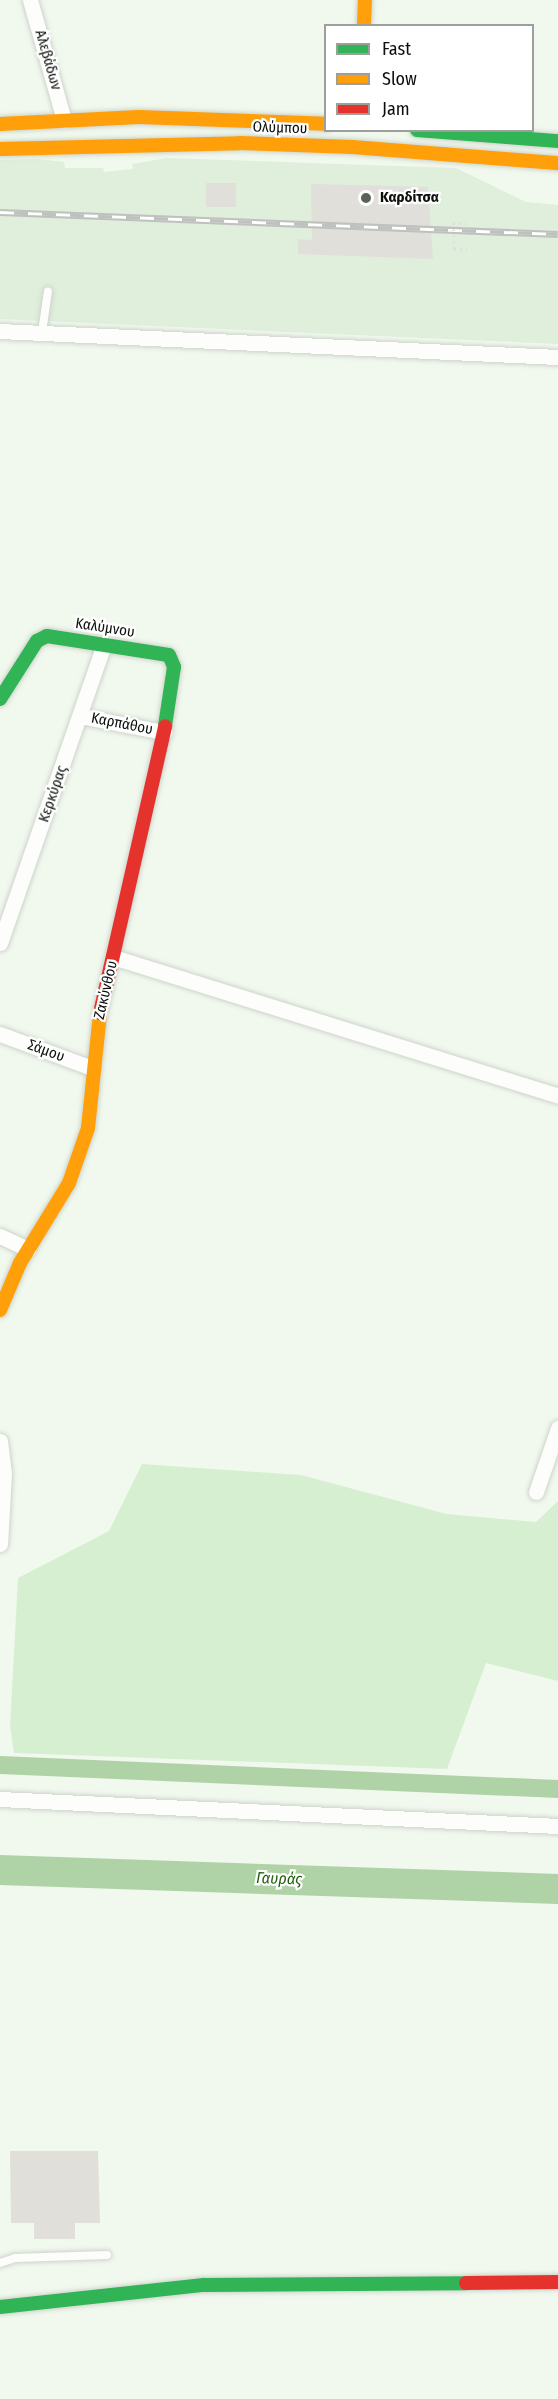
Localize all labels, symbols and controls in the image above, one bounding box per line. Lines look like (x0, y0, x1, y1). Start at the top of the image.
legend (324, 24, 534, 132)
street label: Αλεβάδων (31, 28, 65, 92)
text: Fast (382, 38, 411, 60)
text: Slow (382, 68, 417, 90)
text: Jam (382, 98, 410, 120)
street label: Ολύμπου (252, 118, 308, 138)
marker: Καρδίτσα (357, 189, 375, 207)
place label: Καρδίτσα (380, 189, 439, 207)
street label: Καλύμνου (74, 614, 136, 642)
street label: Καρπάθου (90, 709, 154, 739)
street label: Κερκύρας (35, 763, 71, 825)
street label: Ζακύνθου (91, 959, 121, 1021)
street label: Σάμου (25, 1036, 67, 1066)
water label: Γαυράς (256, 1869, 302, 1889)

